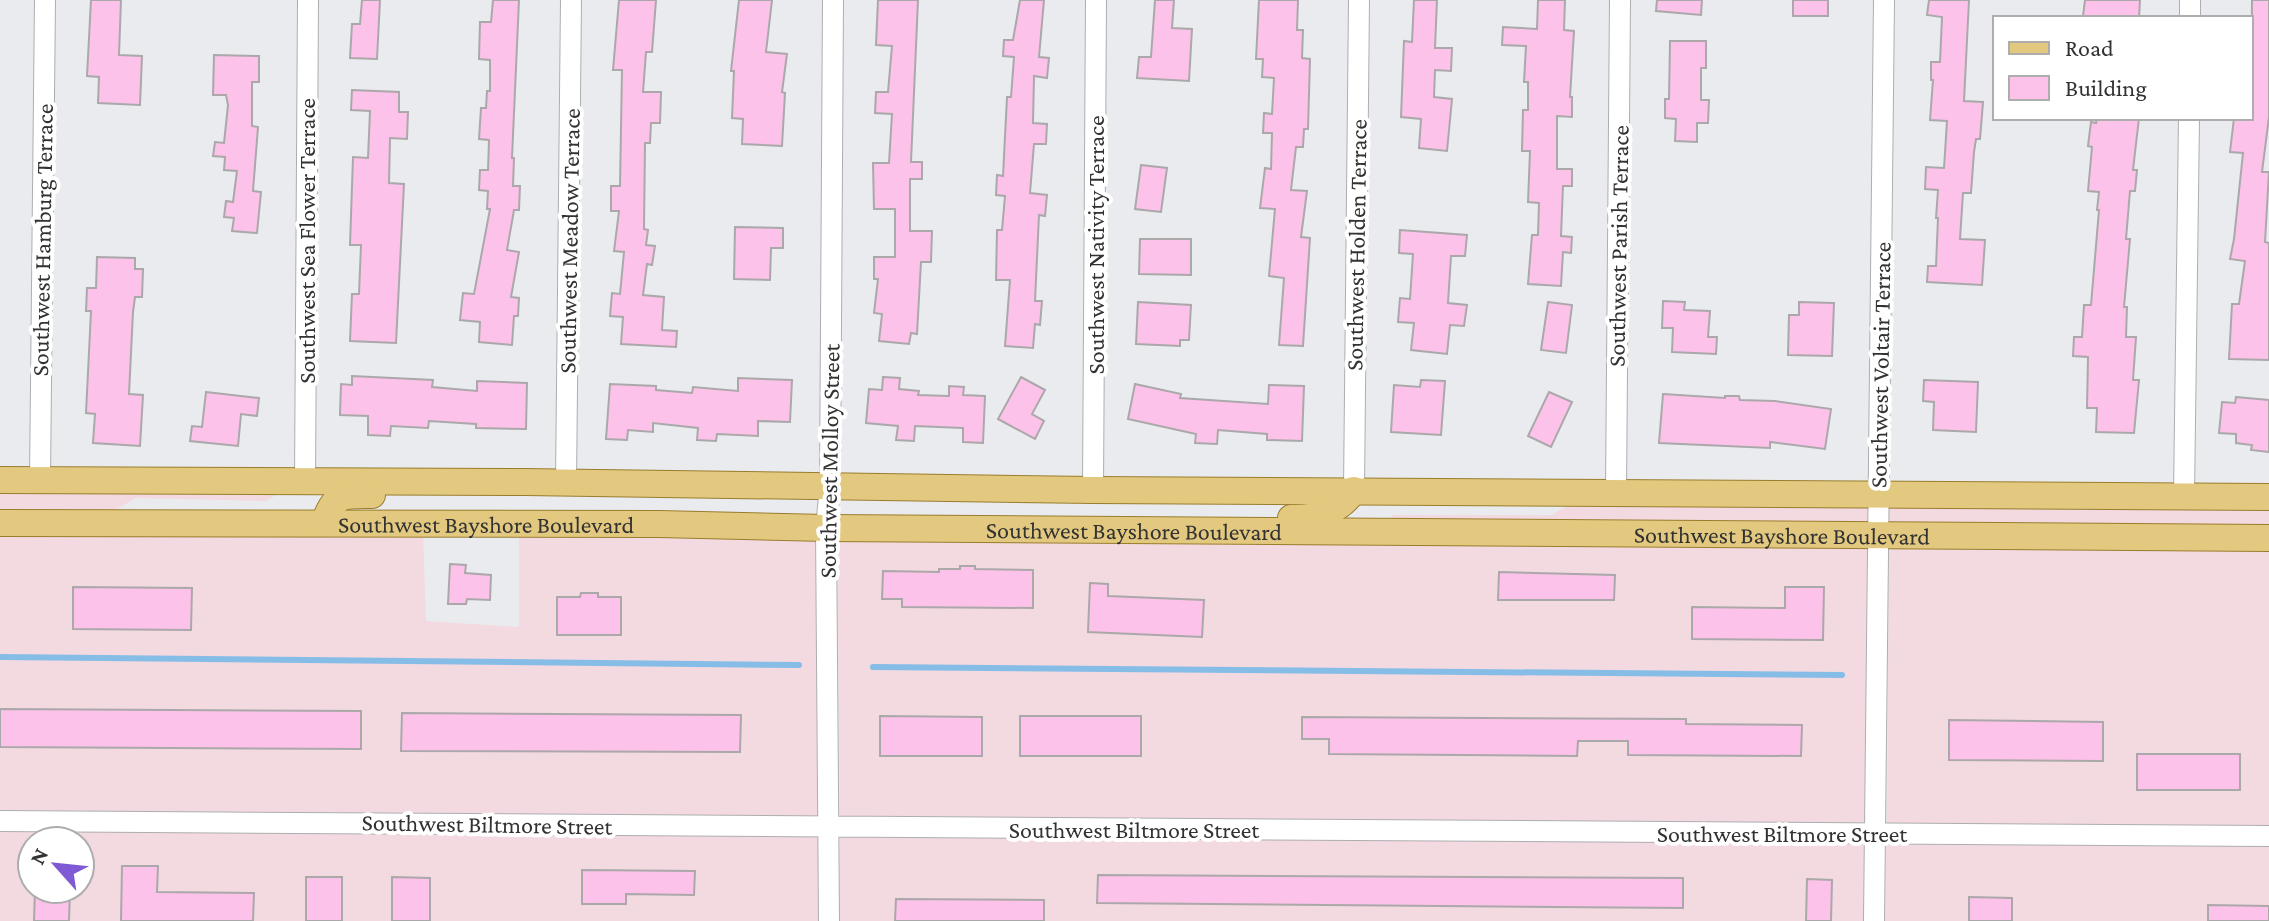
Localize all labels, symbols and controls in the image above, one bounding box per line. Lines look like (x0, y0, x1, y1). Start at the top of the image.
legend (1993, 16, 2253, 120)
text: Road (2065, 34, 2114, 61)
text: Building (2065, 74, 2147, 101)
street label: Southwest Sea Flower Terrace (293, 98, 320, 384)
street label: Southwest Hamburg Terrace (26, 103, 58, 377)
street label: Southwest Meadow Terrace (553, 108, 585, 374)
street label: Southwest Nativity Terrace (1082, 116, 1109, 374)
street label: Southwest Holden Terrace (1340, 119, 1372, 371)
street label: Southwest Parish Terrace (1602, 125, 1634, 367)
street label: Southwest Voltair Terrace (1864, 242, 1896, 488)
street label: Southwest Molloy Street (813, 342, 845, 579)
street label: Southwest Bayshore Boulevard (338, 510, 634, 537)
street label: Southwest Bayshore Boulevard (986, 516, 1282, 545)
street label: Southwest Bayshore Boulevard (1634, 520, 1930, 549)
street label: Southwest Biltmore Street (361, 808, 614, 840)
street label: Southwest Biltmore Street (1009, 816, 1260, 843)
street label: Southwest Biltmore Street (1657, 820, 1908, 847)
north arrow (16, 825, 96, 905)
text: N (24, 844, 53, 869)

